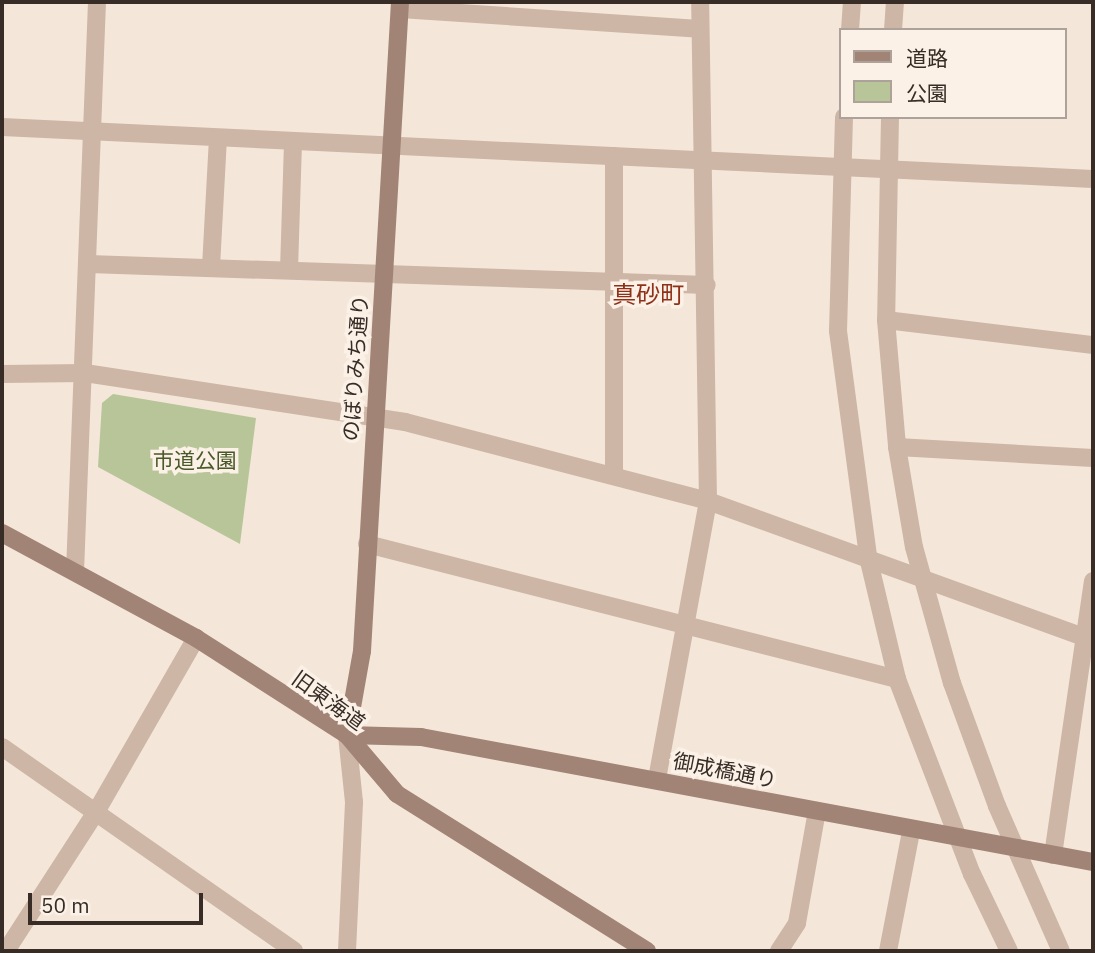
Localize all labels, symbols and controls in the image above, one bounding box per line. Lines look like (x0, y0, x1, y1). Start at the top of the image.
legend (839, 28, 1067, 119)
text: 道路 (906, 44, 948, 72)
text: 公園 (906, 79, 948, 107)
district label: 真砂町 (612, 281, 684, 309)
street label: のぼりみち通り (337, 294, 373, 442)
park label: 市道公園 (153, 447, 237, 473)
street label: 旧東海道 (288, 665, 370, 735)
street label: 御成橋通り (671, 748, 779, 792)
scale bar (32, 880, 206, 924)
text: 50 m (41, 891, 90, 919)

